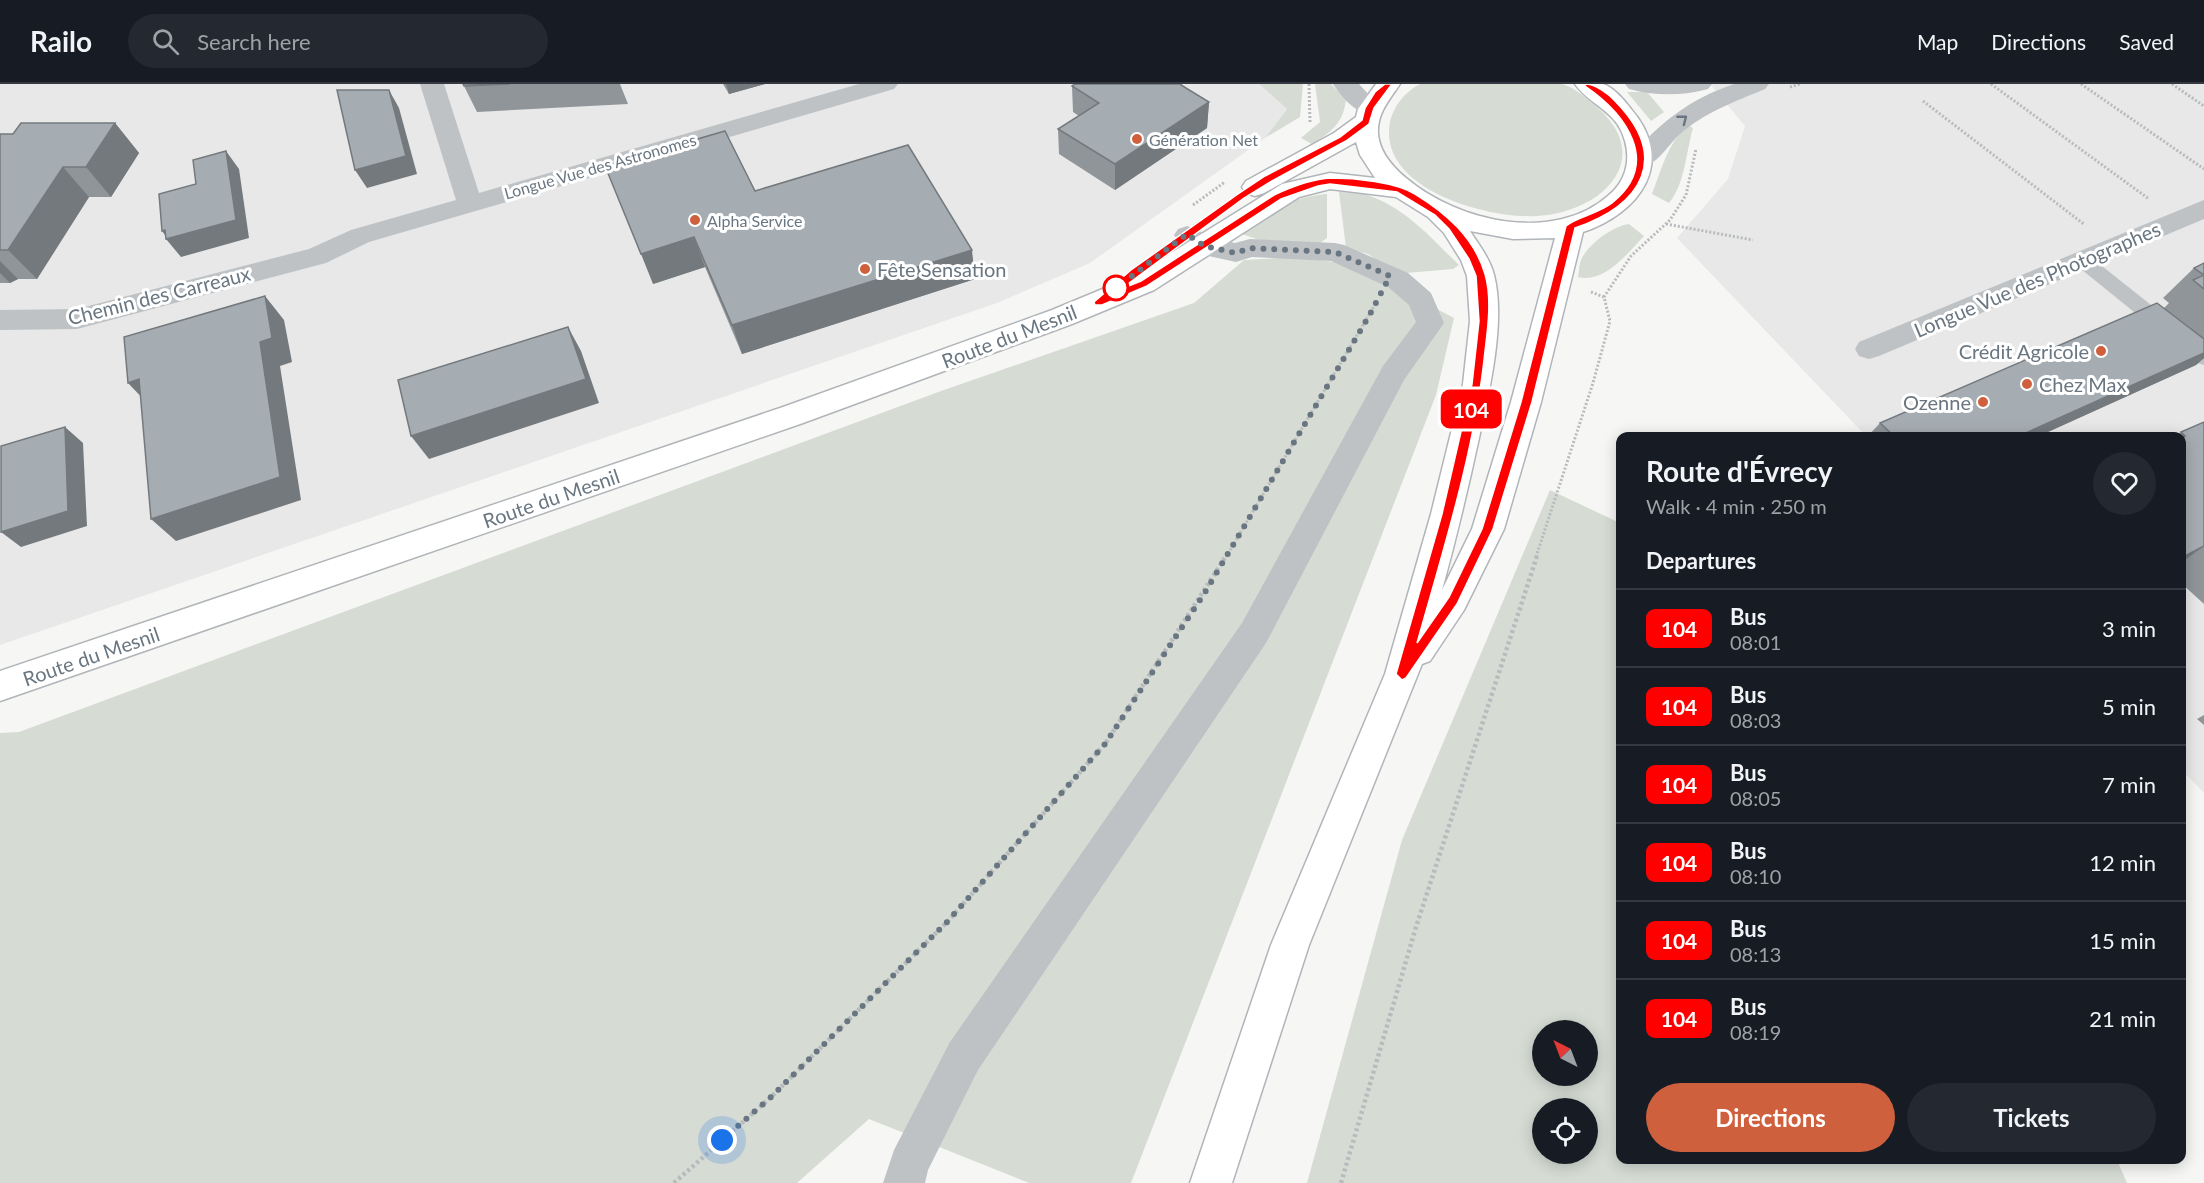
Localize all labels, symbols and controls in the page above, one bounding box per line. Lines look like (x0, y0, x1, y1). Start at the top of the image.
search box (128, 14, 548, 68)
text: Railo (30, 24, 92, 58)
icon: search (149, 25, 182, 58)
text: Search here (197, 28, 311, 55)
text: Map (1917, 29, 1958, 54)
text: Directions (1991, 29, 2086, 54)
text: Saved (2119, 29, 2174, 54)
one-way arrow (1676, 116, 1687, 127)
street label: Longue Vue des Astronomes (502, 129, 698, 203)
place label: Génération Net (1149, 130, 1258, 149)
marker: Génération Net (1130, 132, 1144, 146)
place label: Alpha Service (707, 211, 802, 230)
marker: Alpha Service (688, 213, 702, 227)
street label: Longue Vue des Photographes (1910, 216, 2164, 342)
place label: Fête Sensation (877, 257, 1007, 281)
street label: Chemin des Carreaux (65, 261, 253, 329)
marker: Fête Sensation (858, 262, 872, 276)
unlabelled marker (1103, 275, 1129, 301)
street label: Route du Mesnil (938, 299, 1080, 373)
place label: Crédit Agricole (1959, 339, 2089, 363)
marker: Crédit Agricole (2094, 344, 2108, 358)
place label: Chez Max (2039, 372, 2126, 396)
marker: Chez Max (2020, 377, 2034, 391)
line badge: 104 (1436, 390, 1506, 428)
place label: Ozenne (1903, 390, 1971, 414)
marker: Ozenne (1976, 395, 1990, 409)
text: 104 (1453, 397, 1489, 422)
button: heart (2093, 452, 2156, 515)
text: Route d'Évrecy (1646, 454, 1832, 488)
street label: Route du Mesnil (480, 463, 622, 533)
text: Walk · 4 min · 250 m (1646, 494, 1827, 518)
text: Departures (1646, 547, 1756, 574)
text: Bus (1730, 603, 1766, 630)
text: 3 min (2102, 615, 2156, 642)
text: 104 (1661, 616, 1697, 641)
street label: Route du Mesnil (20, 621, 162, 691)
text: 08:01 (1730, 630, 1781, 654)
text: Bus (1730, 681, 1766, 708)
text: 5 min (2102, 693, 2156, 720)
text: 104 (1661, 694, 1697, 719)
text: 08:03 (1730, 708, 1781, 732)
text: Bus (1730, 759, 1766, 786)
text: 7 min (2102, 771, 2156, 798)
text: 104 (1661, 772, 1697, 797)
text: 08:05 (1730, 786, 1781, 810)
text: Bus (1730, 837, 1766, 864)
text: 12 min (2089, 849, 2156, 876)
text: 104 (1661, 850, 1697, 875)
text: 08:10 (1730, 864, 1781, 888)
text: Bus (1730, 915, 1766, 942)
text: 15 min (2089, 927, 2156, 954)
text: 104 (1661, 928, 1697, 953)
text: 08:13 (1730, 942, 1781, 966)
text: Bus (1730, 993, 1766, 1020)
text: 21 min (2089, 1005, 2156, 1032)
text: 104 (1661, 1006, 1697, 1031)
north arrow (1532, 1020, 1598, 1086)
map controls (1532, 1020, 1598, 1164)
text: 08:19 (1730, 1020, 1781, 1044)
button: Directions (1646, 1083, 1895, 1152)
button: Tickets (1907, 1083, 2156, 1152)
button: locate (1532, 1098, 1598, 1164)
your location (707, 1125, 737, 1155)

